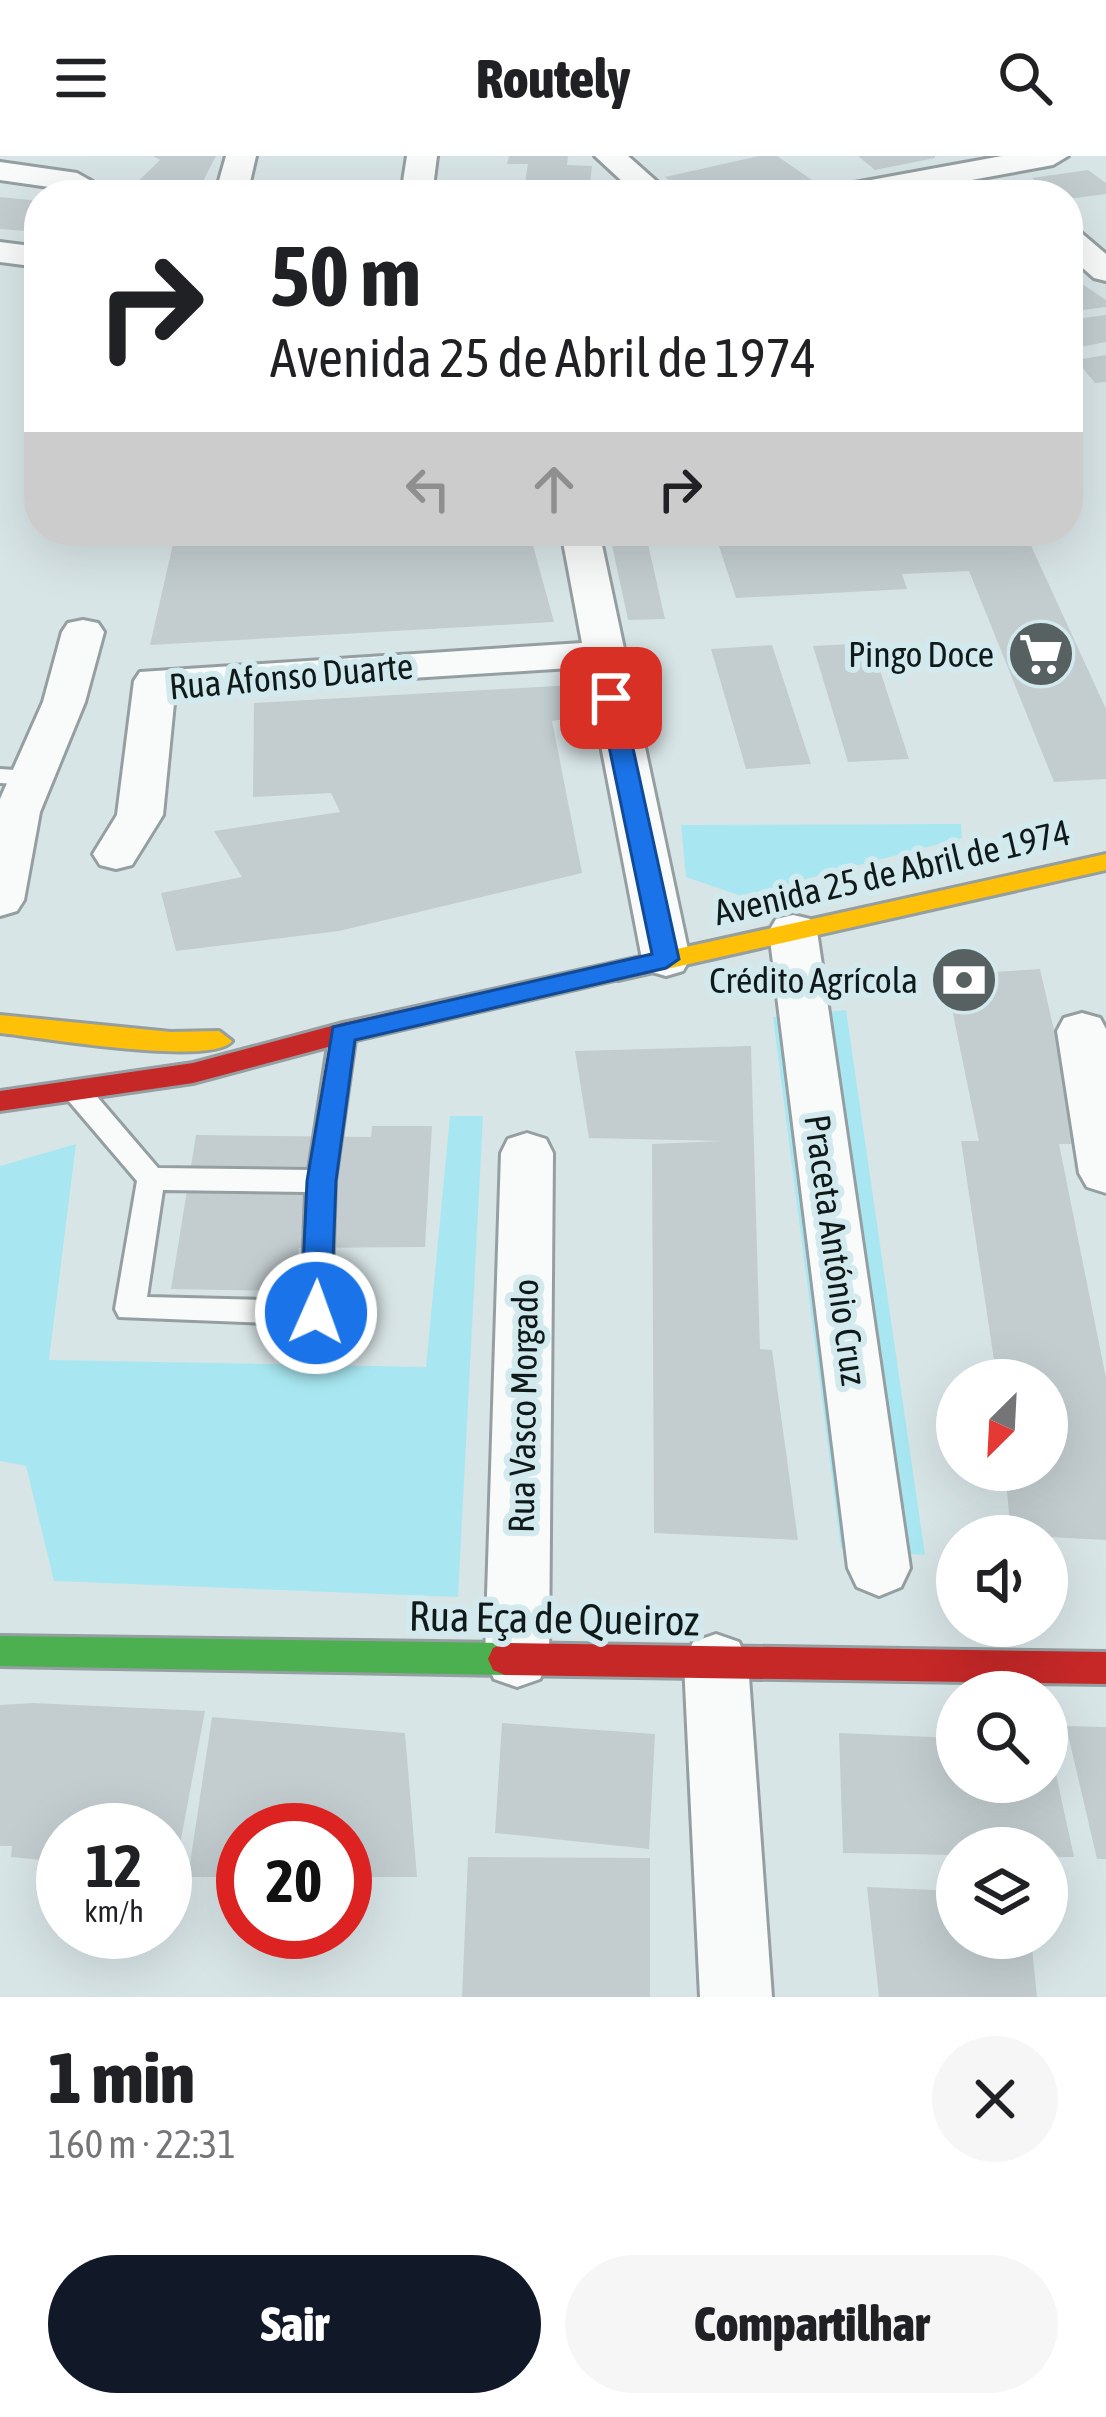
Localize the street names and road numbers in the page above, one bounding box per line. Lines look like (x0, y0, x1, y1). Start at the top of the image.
street label: Rua Afonso Duarte (167, 644, 415, 708)
street label: Avenida 25 de Abril de 1974 (710, 811, 1074, 933)
street label: Praceta António Cruz (796, 1112, 876, 1388)
street label: Rua Vasco Morgado (500, 1278, 546, 1534)
street label: Rua Eça de Queiroz (408, 1591, 700, 1645)

